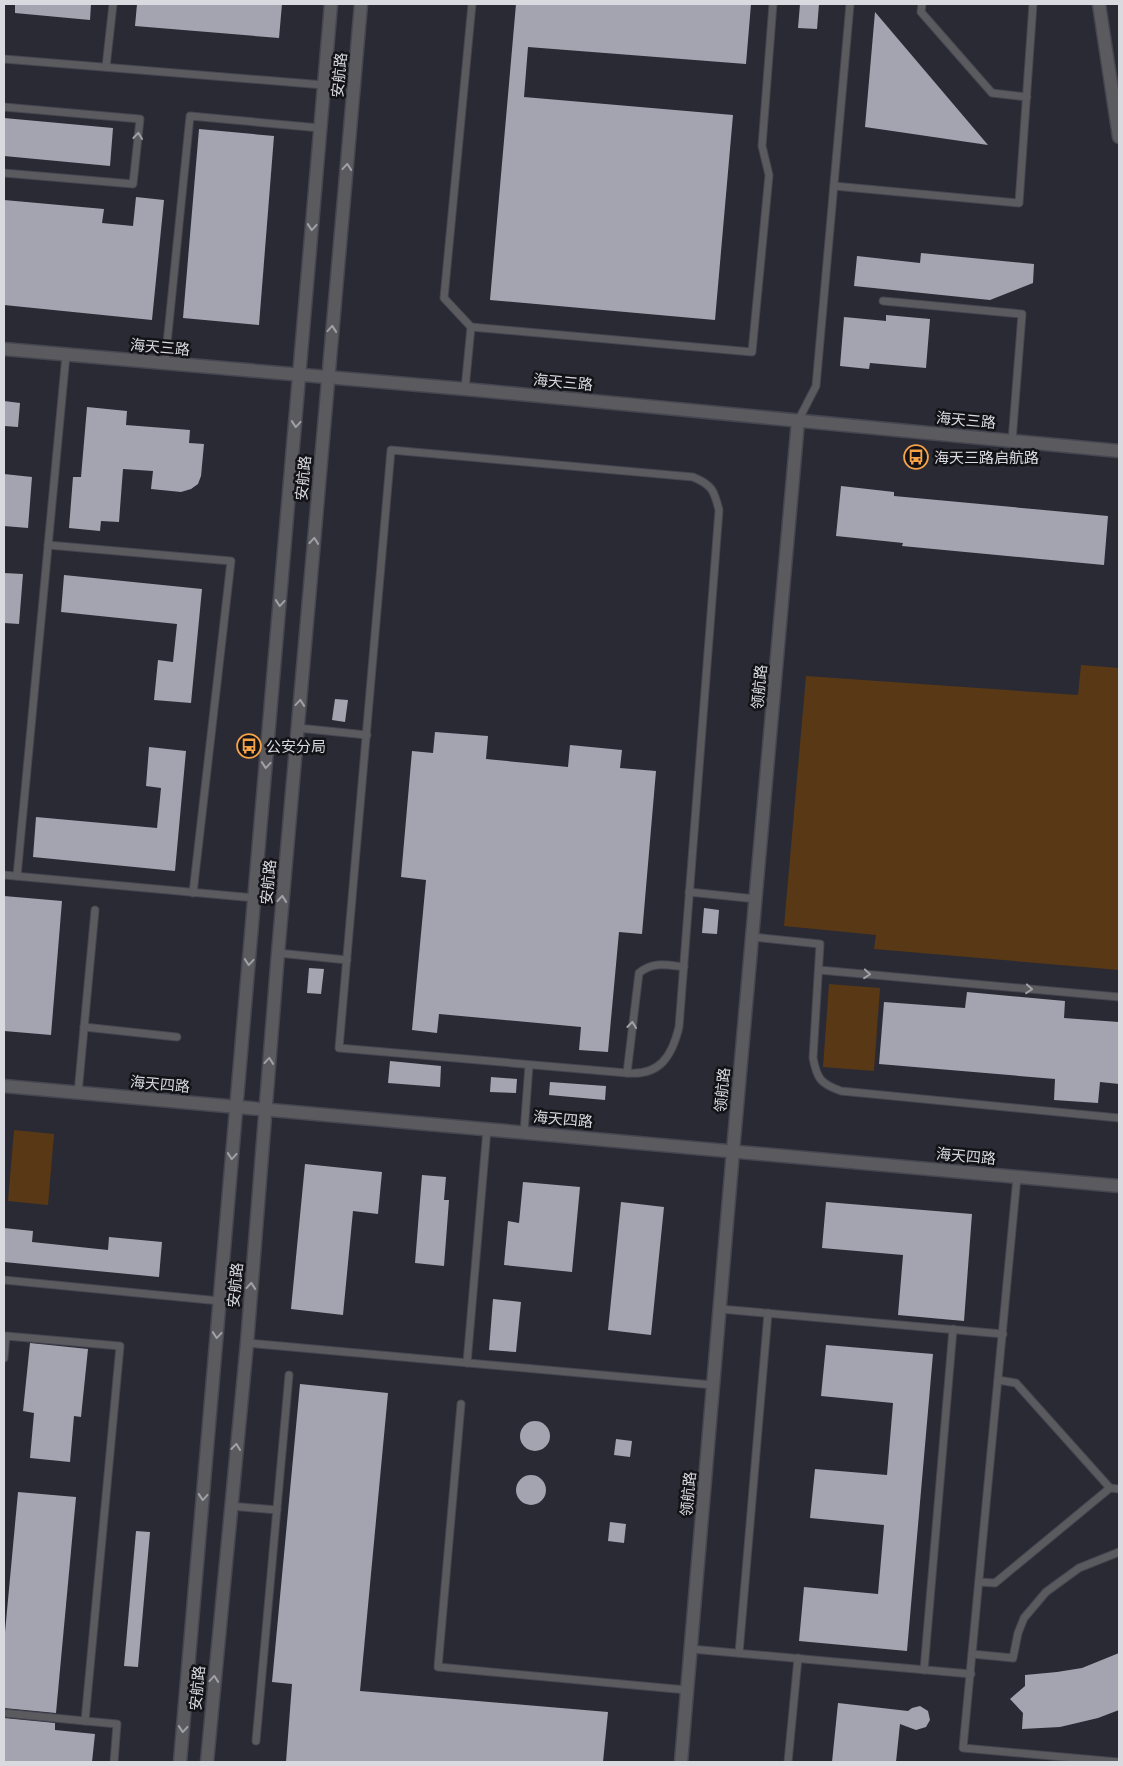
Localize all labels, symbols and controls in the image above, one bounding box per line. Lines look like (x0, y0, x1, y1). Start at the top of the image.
street label: 安航路 (326, 52, 352, 98)
one-way arrow (132, 131, 143, 139)
one-way arrow (341, 163, 352, 171)
one-way arrow (307, 223, 318, 231)
one-way arrow (327, 325, 338, 333)
street label: 海天三路 (129, 333, 191, 361)
street label: 海天三路 (532, 368, 594, 396)
street label: 海天三路 (935, 406, 997, 434)
one-way arrow (290, 420, 301, 428)
bus stop icon: 海天三路启航路 (903, 444, 929, 470)
place label: 海天三路启航路 (934, 446, 1039, 469)
street label: 安航路 (290, 455, 316, 501)
one-way arrow (308, 536, 319, 544)
one-way arrow (275, 600, 286, 608)
street label: 领航路 (746, 664, 772, 710)
one-way arrow (294, 698, 305, 706)
bus stop icon: 公安分局 (236, 733, 262, 759)
place label: 公安分局 (266, 735, 326, 758)
one-way arrow (261, 762, 272, 770)
street label: 安航路 (255, 859, 281, 905)
one-way arrow (277, 895, 288, 903)
one-way arrow (244, 958, 255, 966)
one-way arrow (864, 968, 872, 979)
one-way arrow (1025, 983, 1033, 994)
one-way arrow (627, 1021, 638, 1029)
one-way arrow (263, 1057, 274, 1065)
street label: 领航路 (709, 1067, 735, 1113)
street label: 海天四路 (129, 1070, 191, 1098)
street label: 海天四路 (532, 1105, 594, 1133)
street label: 海天四路 (935, 1142, 997, 1170)
one-way arrow (227, 1152, 238, 1160)
street label: 安航路 (222, 1262, 248, 1308)
one-way arrow (246, 1281, 257, 1289)
one-way arrow (212, 1332, 223, 1340)
one-way arrow (230, 1443, 241, 1451)
street label: 领航路 (675, 1471, 701, 1517)
one-way arrow (198, 1494, 209, 1502)
street label: 安航路 (184, 1665, 210, 1711)
one-way arrow (209, 1675, 220, 1683)
one-way arrow (178, 1725, 189, 1733)

